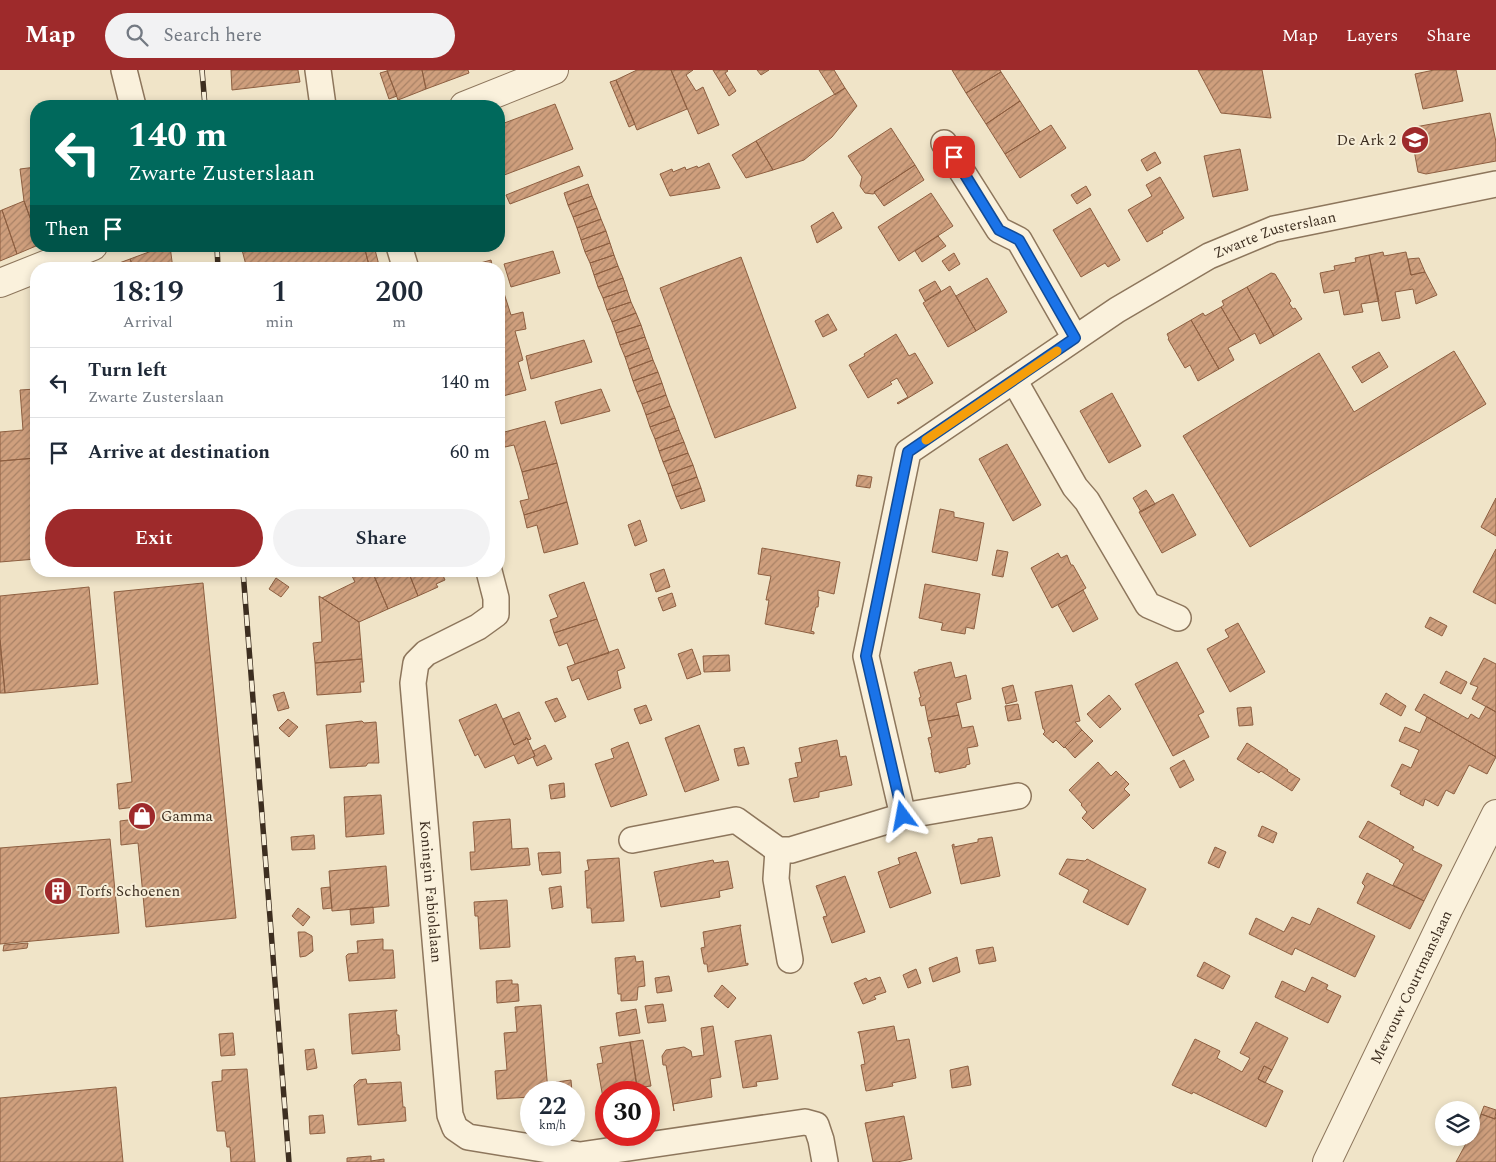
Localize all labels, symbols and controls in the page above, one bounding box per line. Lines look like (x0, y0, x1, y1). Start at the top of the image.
search box (105, 13, 455, 58)
text: Map (25, 17, 75, 53)
icon: search (123, 21, 151, 49)
text: Search here (163, 21, 262, 50)
text: Map (1282, 22, 1318, 49)
text: Layers (1346, 22, 1398, 49)
text: Share (1426, 22, 1471, 49)
text: 140 m (128, 109, 227, 162)
icon: left (45, 120, 110, 185)
school or university icon: De Ark 2 (1400, 125, 1430, 155)
place label: De Ark 2 (1337, 129, 1396, 152)
pin (933, 136, 975, 178)
icon: arrive (940, 143, 968, 171)
text: Zwarte Zusterslaan (128, 157, 315, 190)
street label: Zwarte Zusterslaan (1210, 206, 1338, 265)
text: Then (45, 215, 89, 244)
icon: arrive (99, 215, 127, 243)
text: 18:19 (112, 269, 184, 315)
text: 1 (271, 269, 287, 315)
text: 200 (375, 269, 423, 315)
text: Arrival (123, 310, 173, 334)
text: min (265, 310, 293, 334)
text: m (392, 310, 406, 334)
text: Turn left (88, 356, 167, 385)
text: 140 m (440, 368, 490, 397)
icon: left (45, 369, 73, 397)
text: Zwarte Zusterslaan (88, 385, 224, 409)
text: Arrive at destination (88, 438, 270, 467)
text: 60 m (450, 438, 490, 467)
icon: arrive (45, 439, 73, 467)
button: Exit (45, 509, 263, 567)
button: Share (273, 509, 490, 567)
position arrow (876, 789, 928, 841)
shop icon: Gamma (127, 801, 157, 831)
place label: Gamma (161, 805, 214, 828)
street label: Koningin Fabiolalaan (413, 819, 448, 964)
building icon: Torfs Schoenen (43, 876, 73, 906)
place label: Torfs Schoenen (77, 880, 181, 903)
street label: Mevrouw Courtmanslaan (1365, 906, 1458, 1068)
speed limit sign: 30 (595, 1081, 660, 1146)
text: 22 (538, 1088, 567, 1126)
map controls (1435, 1101, 1480, 1146)
button: layers (1435, 1101, 1480, 1146)
text: km/h (539, 1116, 566, 1135)

